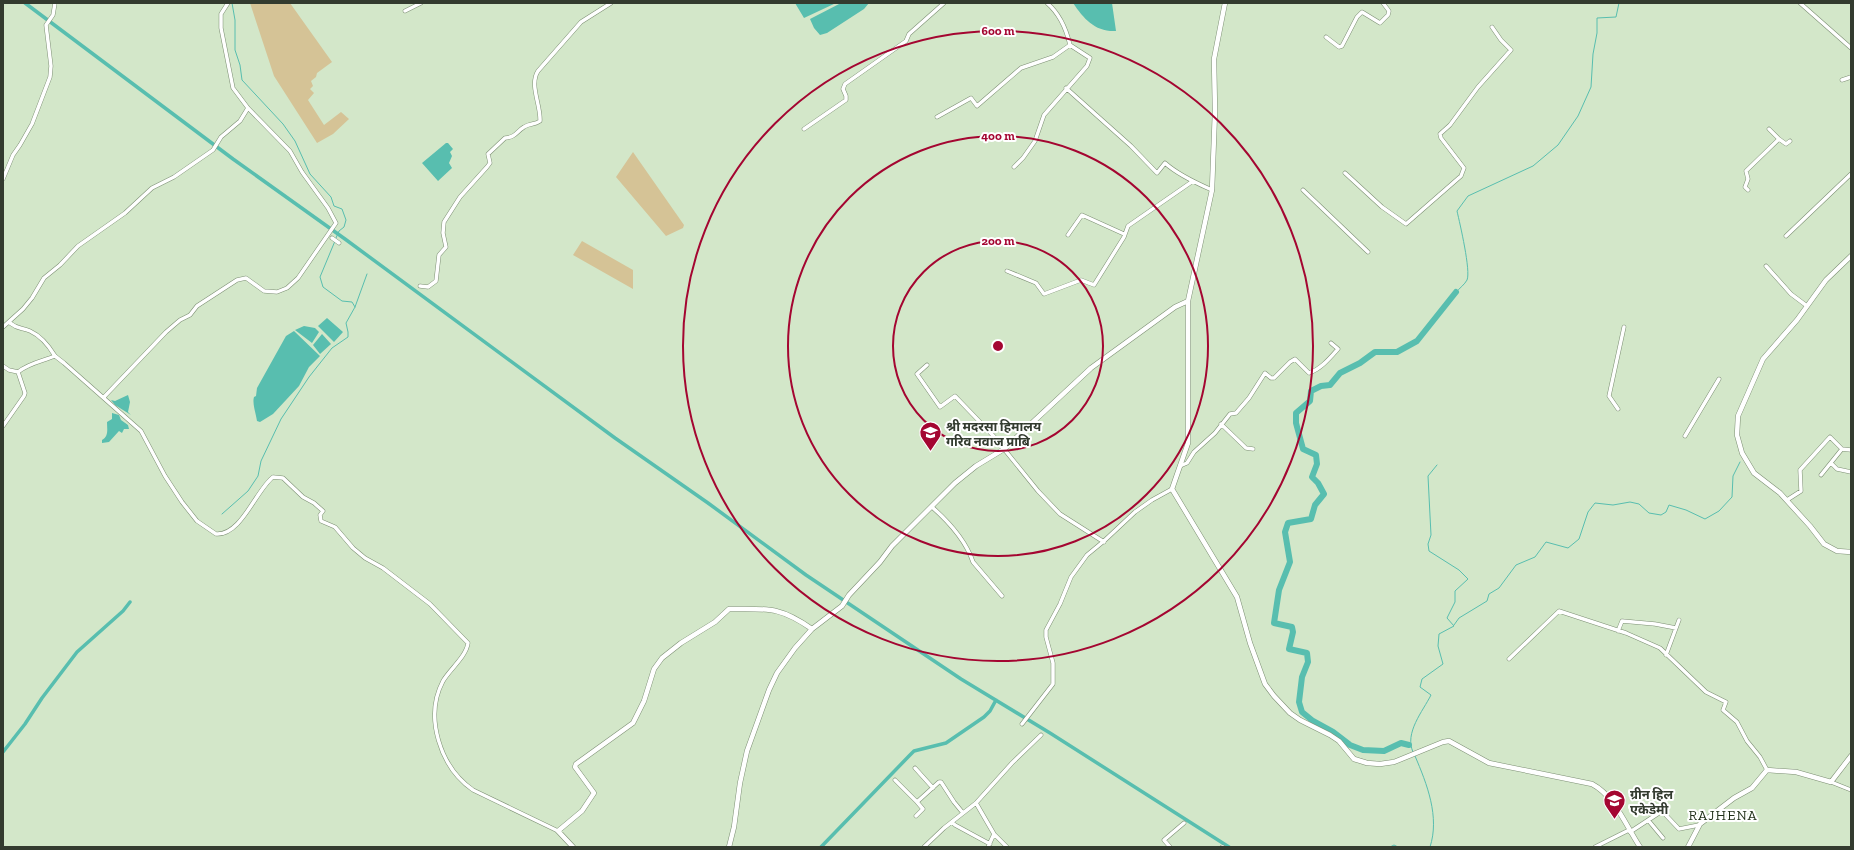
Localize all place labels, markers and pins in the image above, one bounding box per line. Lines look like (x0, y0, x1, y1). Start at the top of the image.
centre of rings (991, 339, 1005, 353)
place label: श्री मदरसा हिमालय गरिव नवाज प्राबि (946, 419, 1042, 449)
school or university icon: श्री मदरसा हिमालय गरिव नवाज प्राबि (917, 420, 943, 453)
place label: ग्रीन हिल एकेडेमी (1630, 787, 1673, 817)
school or university icon: ग्रीन हिल एकेडेमी (1602, 788, 1628, 821)

